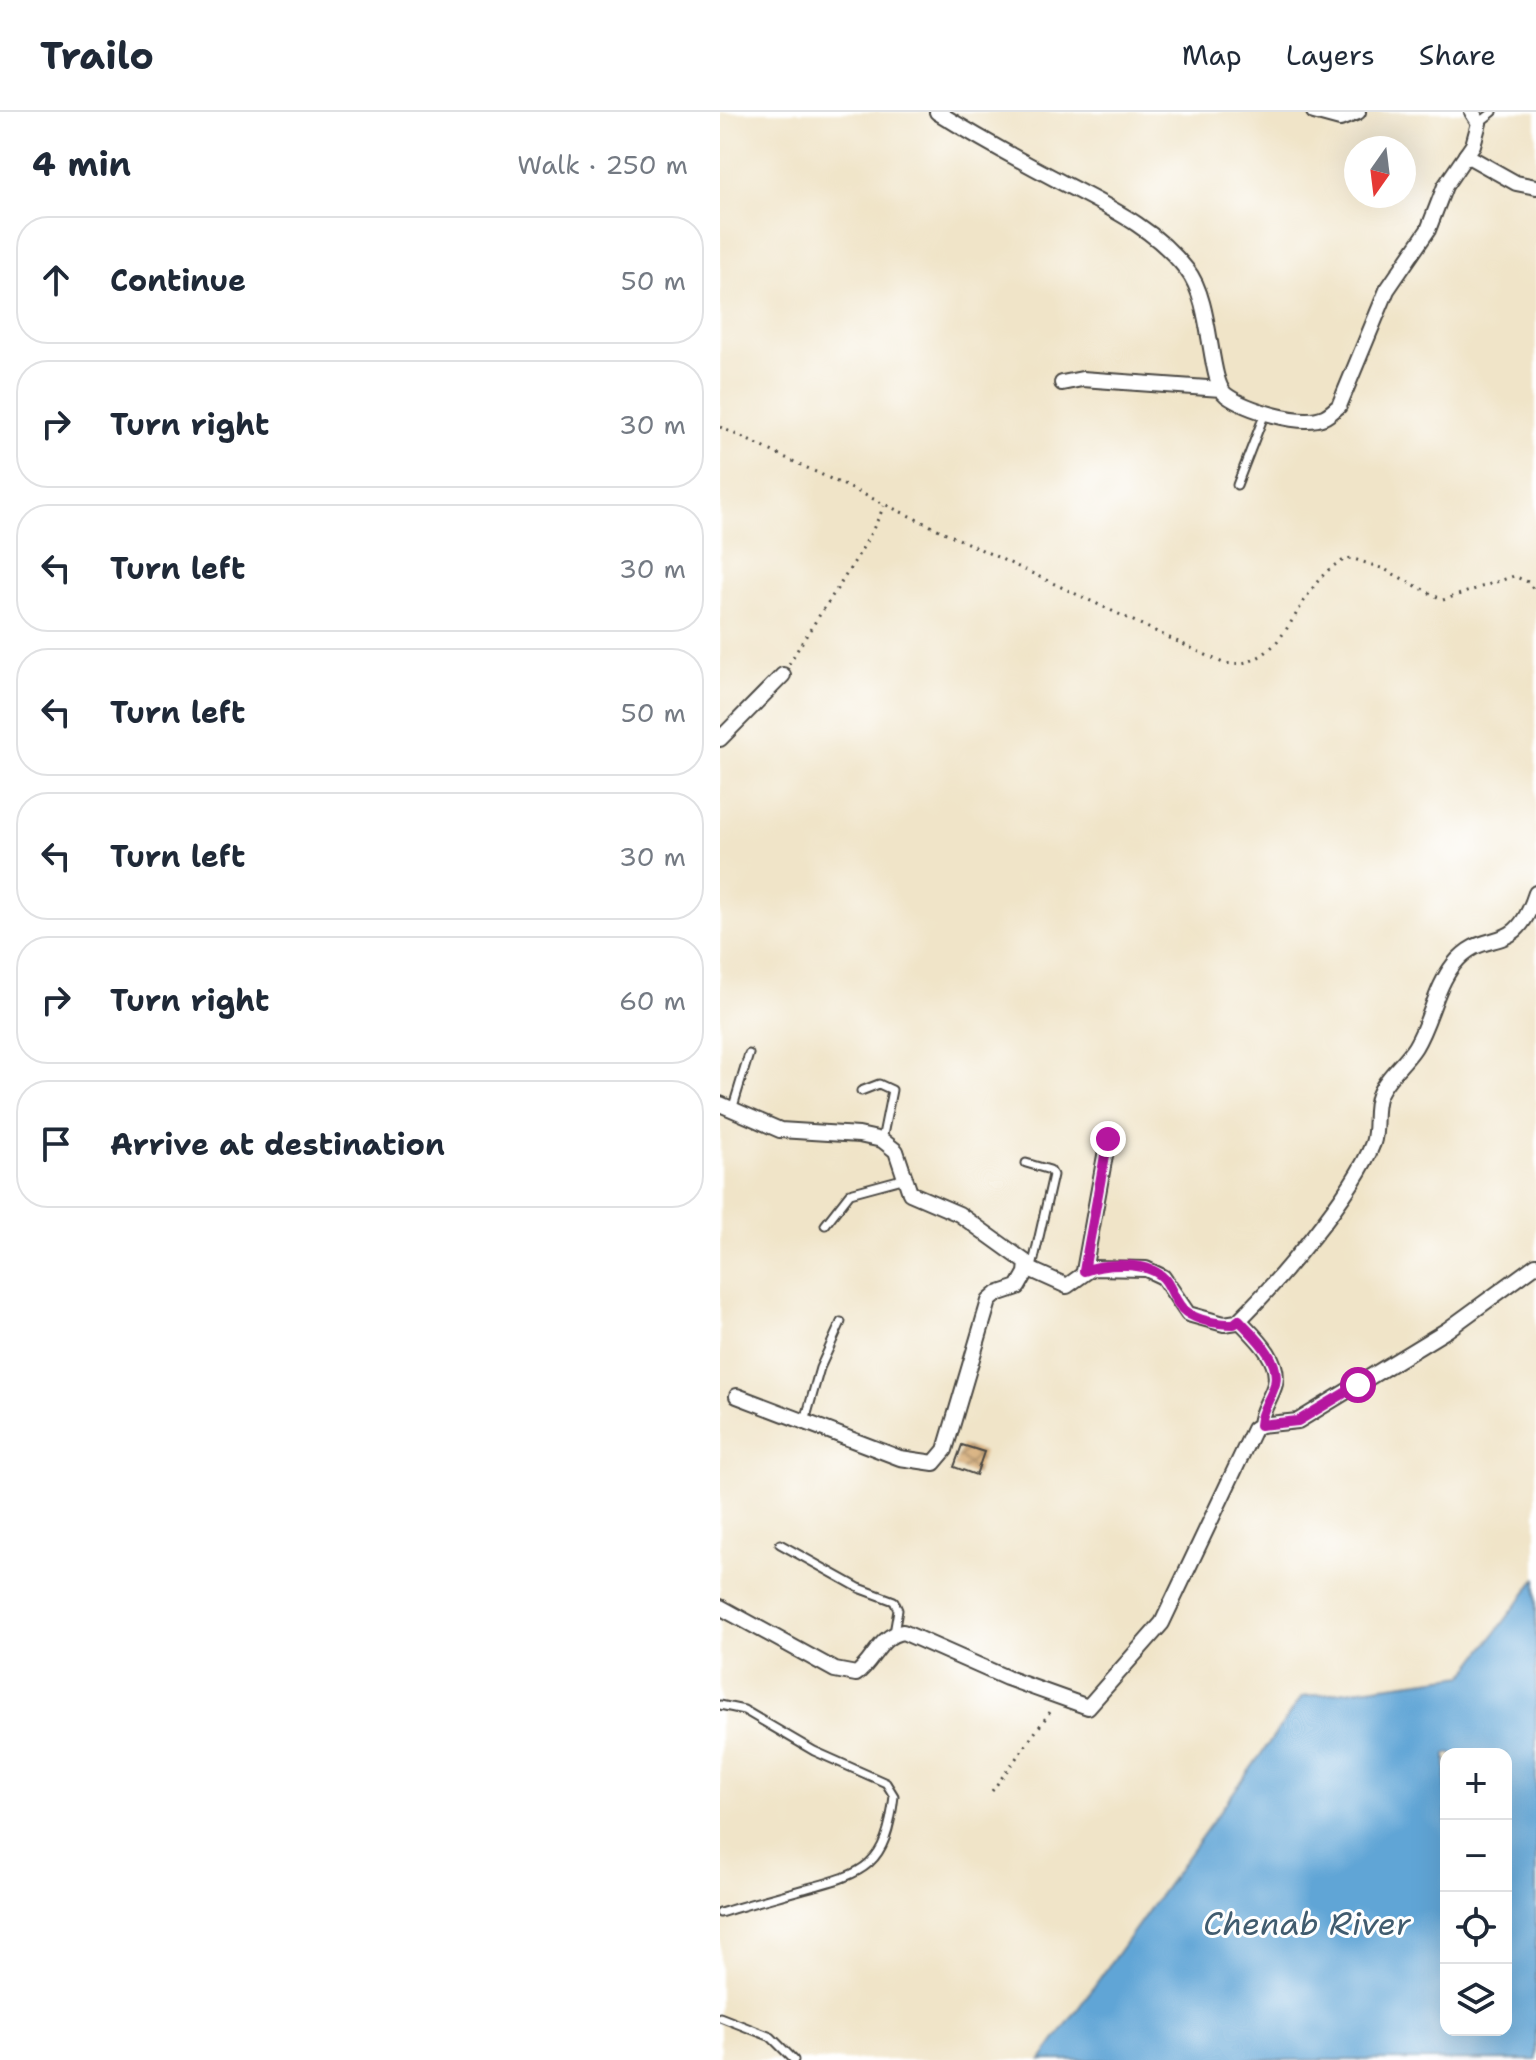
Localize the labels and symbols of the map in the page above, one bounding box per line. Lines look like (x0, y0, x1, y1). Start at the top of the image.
north arrow (1344, 136, 1416, 208)
route end (1090, 1121, 1126, 1157)
route start (1340, 1367, 1376, 1403)
water label: Chenab River (1203, 1902, 1412, 1945)

